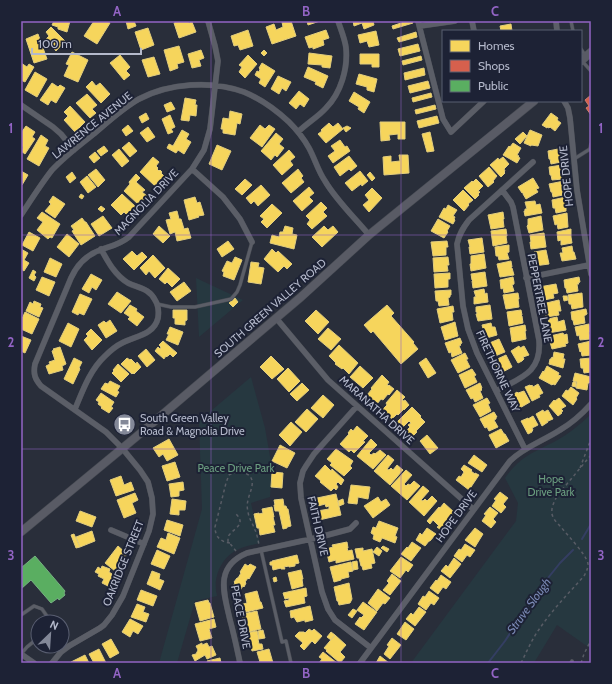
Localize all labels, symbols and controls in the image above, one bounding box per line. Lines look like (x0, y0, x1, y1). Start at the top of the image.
text: A (113, 3, 122, 19)
text: B (302, 3, 310, 19)
text: C (491, 3, 499, 19)
scale bar (32, 30, 141, 56)
legend (442, 30, 582, 102)
text: 100 m (38, 36, 72, 51)
text: Homes (478, 38, 515, 53)
text: Shops (478, 58, 510, 73)
text: Public (478, 78, 509, 93)
street label: LAWRENCE AVENUE (49, 88, 135, 162)
text: 1 (9, 120, 13, 136)
text: 1 (599, 120, 603, 136)
street label: HOPE DRIVE (556, 145, 576, 207)
street label: MAGNOLIA DRIVE (111, 166, 181, 238)
street label: PEPPERTREE LANE (524, 252, 556, 344)
street label: SOUTH GREEN VALLEY ROAD (211, 256, 329, 360)
street label: FIRETHORNE WAY (473, 328, 523, 415)
text: 2 (8, 334, 15, 350)
text: 2 (598, 334, 605, 350)
street label: MARANATHA DRIVE (337, 373, 417, 447)
bus stop icon: South Green Valley Road & Magnolia Drive (111, 411, 137, 437)
place label: South Green Valley Road & Magnolia Drive (140, 411, 245, 438)
park label: Peace Drive Park (197, 461, 275, 475)
park label: Hope Drive Park (528, 472, 575, 499)
street label: HOPE DRIVE (432, 487, 480, 545)
street label: FAITH DRIVE (304, 495, 332, 557)
street label: OAKRIDGE STREET (99, 518, 147, 608)
text: 3 (7, 547, 15, 563)
text: 3 (597, 547, 605, 563)
water label: Struve Slough (503, 575, 554, 637)
street label: PEACE DRIVE (228, 584, 254, 650)
north arrow (30, 614, 70, 654)
text: N (48, 617, 61, 633)
text: A (113, 665, 122, 681)
text: B (302, 665, 310, 681)
text: C (491, 665, 499, 681)

